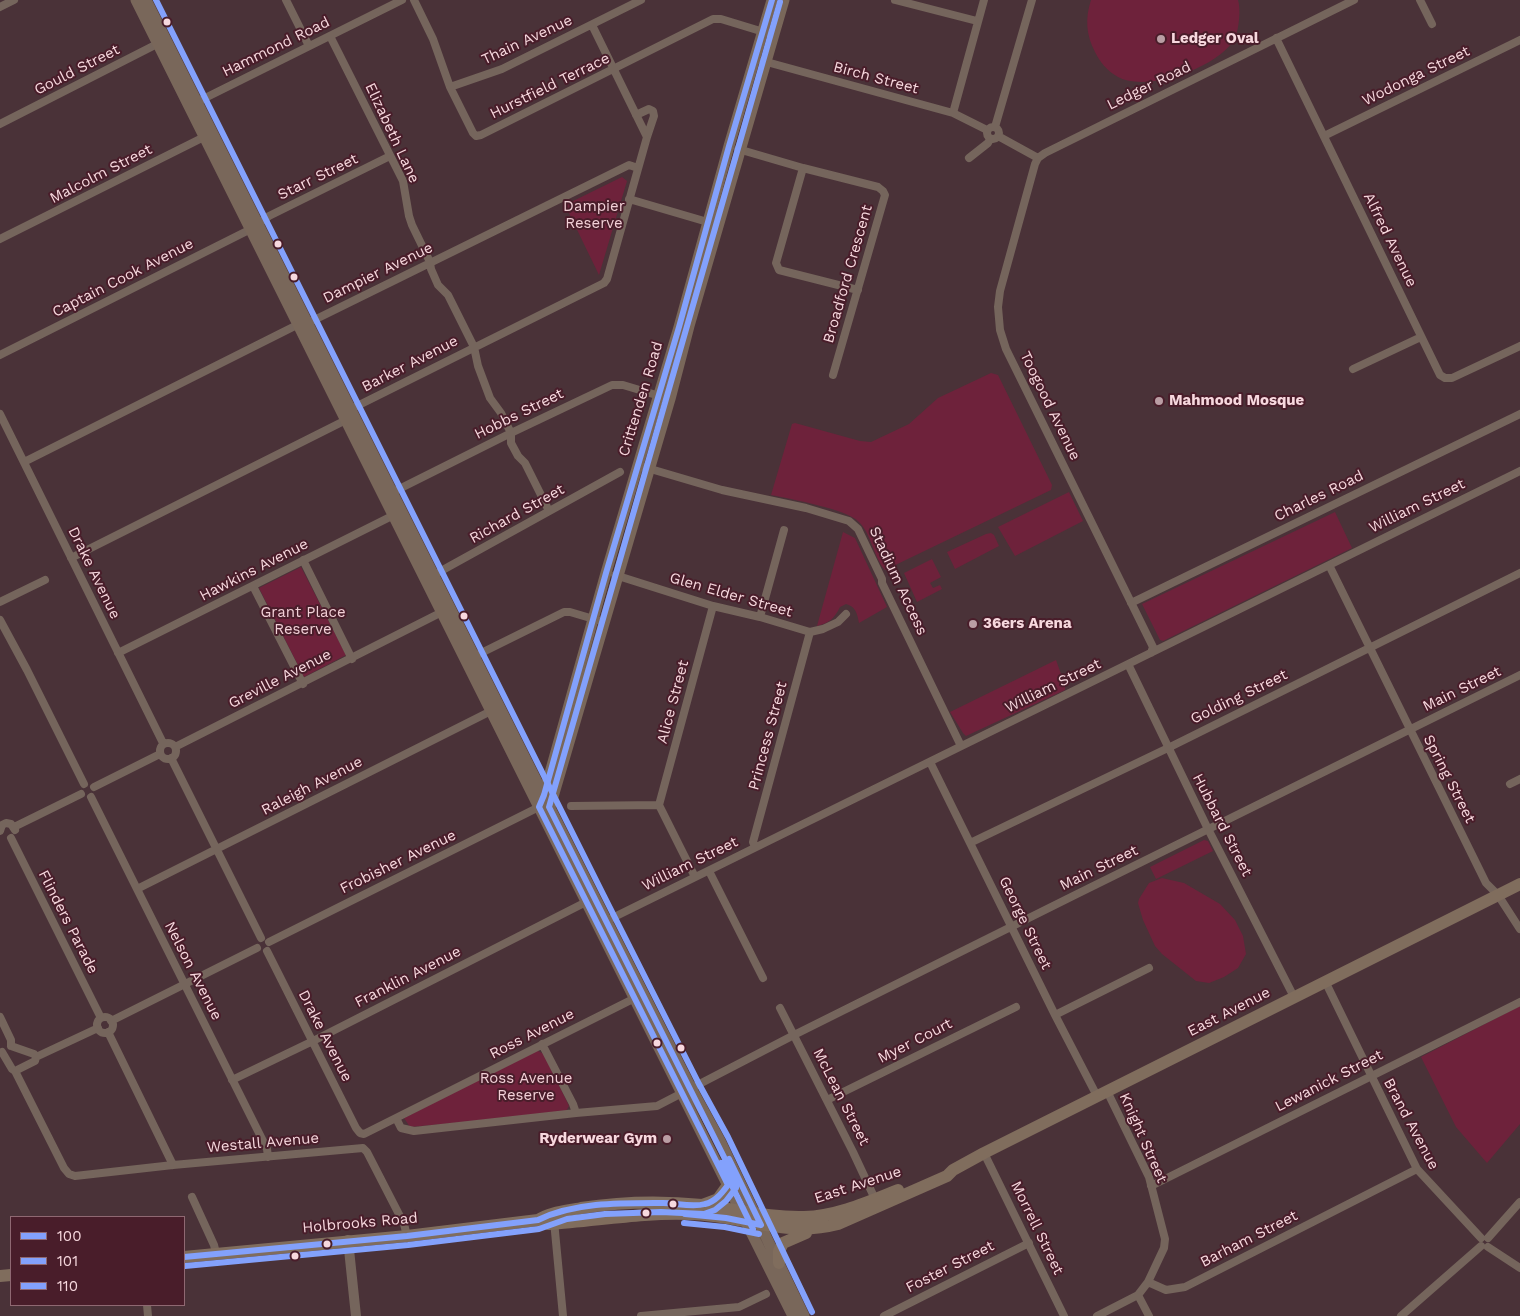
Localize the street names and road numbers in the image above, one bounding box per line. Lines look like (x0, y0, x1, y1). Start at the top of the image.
street label: Thain Avenue (479, 11, 575, 69)
street label: Hammond Road (219, 13, 333, 81)
street label: Gould Street (31, 41, 123, 99)
street label: Wodonga Street (1359, 42, 1473, 110)
street label: Hurstfield Terrace (487, 49, 613, 123)
street label: Birch Street (831, 58, 921, 98)
street label: Ledger Road (1104, 58, 1194, 114)
street label: Elizabeth Lane (361, 80, 423, 186)
street label: Malcolm Street (47, 140, 155, 208)
street label: Starr Street (275, 150, 361, 204)
street label: Alfred Avenue (1359, 190, 1421, 290)
street label: Broadford Crescent (820, 203, 876, 345)
street label: Captain Cook Avenue (49, 235, 197, 321)
street label: Dampier Avenue (320, 239, 436, 307)
street label: Barker Avenue (359, 332, 461, 396)
street label: Crittenden Road (615, 339, 667, 459)
street label: Toogood Avenue (1016, 349, 1084, 463)
street label: Hobbs Street (472, 385, 566, 443)
street label: Charles Road (1271, 467, 1367, 525)
street label: William Street (1366, 475, 1468, 537)
street label: Richard Street (466, 481, 568, 547)
street label: Drake Avenue (64, 524, 124, 622)
street label: Stadium Access (865, 524, 931, 638)
street label: Hawkins Avenue (197, 535, 311, 605)
street label: Glen Elder Street (667, 569, 795, 621)
street label: Greville Avenue (226, 645, 334, 713)
street label: William Street (1002, 655, 1104, 717)
street label: Alice Street (653, 658, 693, 746)
street label: Main Street (1420, 662, 1504, 716)
street label: Golding Street (1188, 666, 1290, 728)
street label: Princess Street (745, 680, 791, 792)
street label: Spring Street (1419, 732, 1479, 826)
street label: Raleigh Avenue (258, 753, 366, 819)
street label: Hubbard Street (1188, 771, 1256, 879)
street label: Frobisher Avenue (337, 826, 459, 898)
street label: William Street (639, 833, 741, 895)
street label: Main Street (1057, 841, 1141, 895)
street label: Flinders Parade (34, 867, 102, 977)
street label: George Street (995, 874, 1055, 972)
street label: Nelson Avenue (160, 919, 226, 1023)
street label: Franklin Avenue (352, 942, 464, 1012)
street label: East Avenue (1185, 983, 1273, 1041)
street label: Drake Avenue (294, 987, 356, 1085)
street label: Ross Avenue (487, 1005, 577, 1063)
street label: Myer Court (875, 1015, 955, 1067)
street label: McLean Street (809, 1045, 873, 1149)
street label: Lewanick Street (1272, 1046, 1386, 1116)
street label: Brand Avenue (1379, 1075, 1443, 1173)
street label: Knight Street (1115, 1090, 1171, 1186)
street label: Westall Avenue (206, 1129, 320, 1157)
street label: East Avenue (812, 1162, 904, 1208)
street label: Morrell Street (1007, 1178, 1067, 1278)
street label: Barham Street (1197, 1207, 1301, 1271)
street label: Holbrooks Road (302, 1209, 418, 1237)
street label: Foster Street (903, 1237, 997, 1297)

